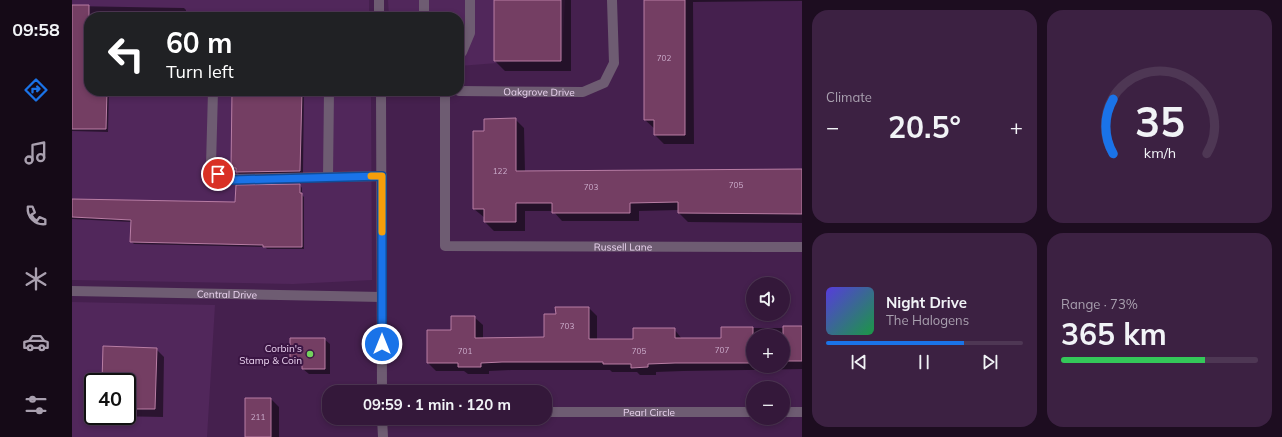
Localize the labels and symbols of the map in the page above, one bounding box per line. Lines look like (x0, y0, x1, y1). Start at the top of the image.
house number: 702 (657, 53, 671, 63)
street label: Oakgrove Drive (503, 85, 575, 98)
pin (201, 157, 235, 191)
house number: 122 (493, 166, 507, 176)
house number: 705 (729, 180, 743, 190)
house number: 703 (584, 182, 598, 192)
street label: Russell Lane (594, 240, 652, 253)
street label: Central Drive (197, 287, 257, 301)
house number: 703 (560, 321, 574, 331)
position arrow (361, 323, 403, 365)
place label: Corbin's Stamp & Coin (239, 342, 302, 367)
house number: 707 (715, 345, 729, 355)
house number: 701 (458, 346, 472, 356)
house number: 705 (632, 346, 646, 356)
marker: Corbin's Stamp & Coin (305, 349, 315, 359)
speed limit sign: 40 (84, 373, 136, 425)
street label: Pearl Circle (623, 406, 675, 419)
house number: 211 (251, 412, 265, 422)

